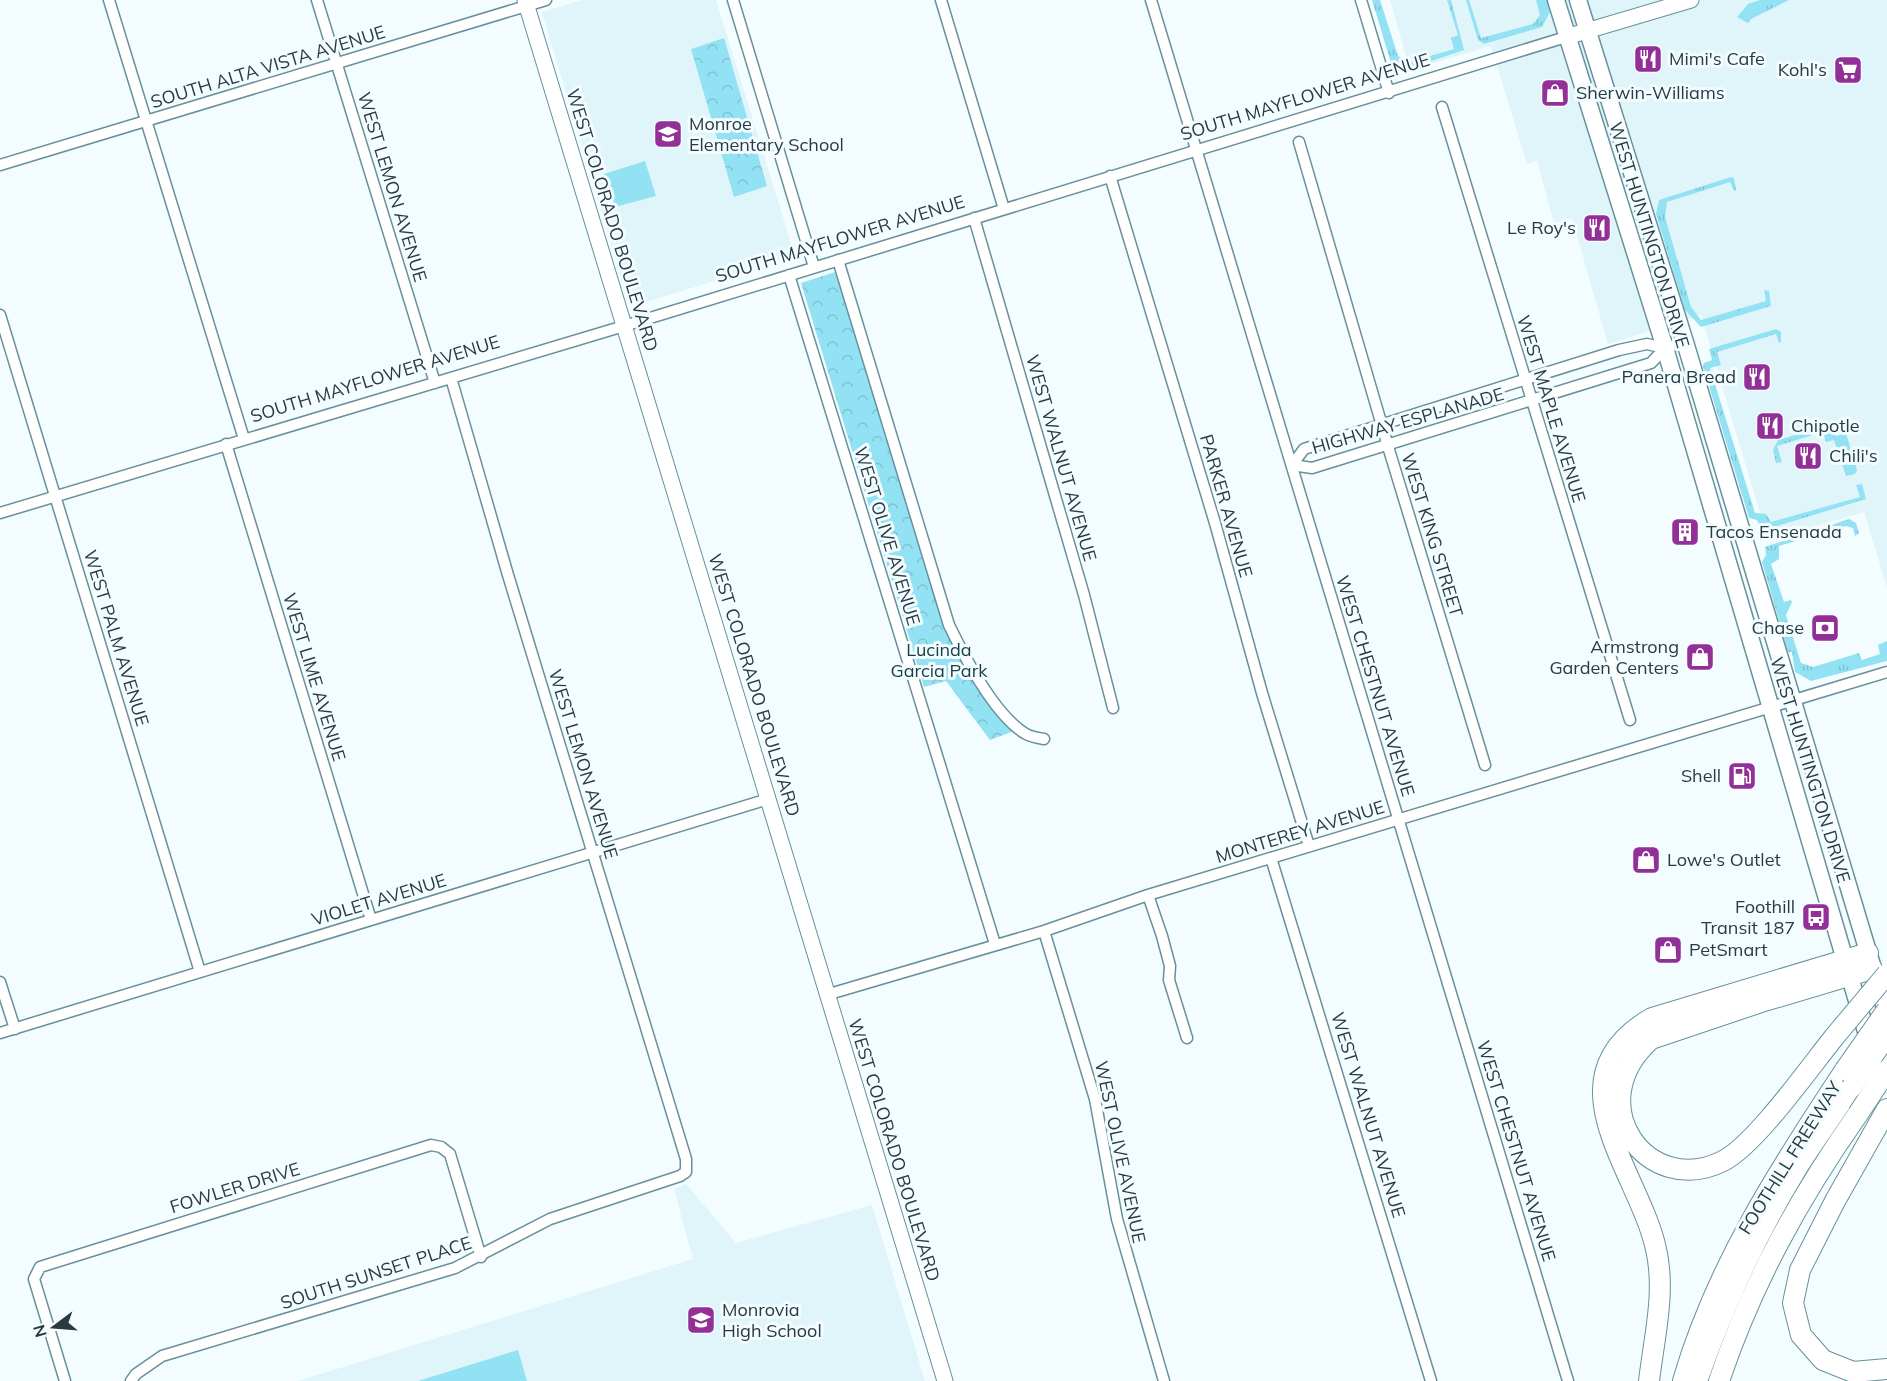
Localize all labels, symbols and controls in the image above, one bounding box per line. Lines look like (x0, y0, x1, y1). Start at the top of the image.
street label: SOUTH ALTA VISTA AVENUE (148, 20, 388, 113)
restaurant icon: Mimi's Cafe (1632, 43, 1664, 75)
place label: Mimi's Cafe (1669, 47, 1765, 70)
street label: SOUTH MAYFLOWER AVENUE (1177, 48, 1432, 145)
supermarket icon: Kohl's (1832, 54, 1864, 86)
place label: Kohl's (1778, 58, 1827, 81)
shop icon: Sherwin-Williams (1539, 77, 1571, 109)
place label: Sherwin-Williams (1576, 81, 1725, 104)
street label: WEST COLORADO BOULEVARD (561, 86, 663, 354)
street label: WEST LEMON AVENUE (353, 89, 432, 285)
place label: Monroe Elementary School (689, 112, 844, 156)
school or university icon: Monroe Elementary School (652, 118, 684, 150)
street label: WEST HUNTINGTON DRIVE (1604, 119, 1695, 351)
street label: SOUTH MAYFLOWER AVENUE (712, 190, 967, 287)
restaurant icon: Le Roy's (1581, 212, 1613, 244)
place label: Le Roy's (1507, 216, 1576, 239)
street label: WEST MAPLE AVENUE (1512, 312, 1591, 505)
street label: SOUTH MAYFLOWER AVENUE (247, 330, 502, 427)
street label: WEST WALNUT AVENUE (1021, 352, 1102, 564)
restaurant icon: Panera Bread (1741, 361, 1773, 393)
place label: Panera Bread (1622, 365, 1736, 388)
street label: HIGHWAY ESPLANADE (1309, 382, 1507, 459)
restaurant icon: Chipotle (1754, 410, 1786, 442)
place label: Chipotle (1791, 414, 1860, 437)
street label: PARKER AVENUE (1195, 432, 1258, 580)
restaurant icon: Chili's (1792, 440, 1824, 472)
street label: WEST OLIVE AVENUE (849, 444, 926, 628)
place label: Chili's (1829, 444, 1878, 467)
street label: WEST KING STREET (1397, 450, 1468, 620)
building icon: Tacos Ensenada (1669, 516, 1701, 548)
place label: Tacos Ensenada (1706, 520, 1842, 543)
street label: WEST PALM AVENUE (79, 547, 154, 729)
street label: WEST COLORADO BOULEVARD (703, 551, 805, 819)
street label: WEST CHESTNUT AVENUE (1331, 573, 1420, 799)
street label: WEST LIME AVENUE (278, 590, 351, 764)
bank icon: Chase (1809, 612, 1841, 644)
place label: Chase (1752, 616, 1804, 639)
place label: Armstrong Garden Centers (1549, 635, 1679, 679)
park label: Lucinda Garcia Park (891, 638, 988, 682)
shop icon: Armstrong Garden Centers (1684, 641, 1716, 673)
street label: WEST HUNTINGTON DRIVE (1765, 654, 1856, 886)
street label: WEST LEMON AVENUE (544, 666, 623, 862)
fuel station icon: Shell (1726, 760, 1758, 792)
place label: Shell (1681, 764, 1721, 787)
street label: MONTEREY AVENUE (1213, 795, 1387, 868)
shop icon: Lowe's Outlet (1630, 844, 1662, 876)
place label: Lowe's Outlet (1667, 848, 1781, 871)
street label: VIOLET AVENUE (309, 868, 449, 931)
place label: Foothill Transit 187 (1701, 895, 1795, 939)
bus stop icon: Foothill Transit 187 (1800, 901, 1832, 933)
shop icon: PetSmart (1652, 934, 1684, 966)
place label: PetSmart (1689, 938, 1768, 961)
street label: WEST WALNUT AVENUE (1326, 1009, 1411, 1220)
street label: WEST COLORADO BOULEVARD (843, 1016, 945, 1284)
street label: WEST CHESTNUT AVENUE (1472, 1038, 1561, 1264)
street label: WEST OLIVE AVENUE (1090, 1059, 1151, 1245)
street label: FOOTHILL FREEWAY (1733, 1076, 1847, 1238)
street label: FOWLER DRIVE (167, 1157, 303, 1218)
street label: SOUTH SUNSET PLACE (277, 1231, 474, 1314)
north arrow (24, 1297, 84, 1357)
place label: Monrovia High School (722, 1298, 822, 1342)
school or university icon: Monrovia High School (685, 1304, 717, 1336)
text: N (28, 1323, 51, 1340)

